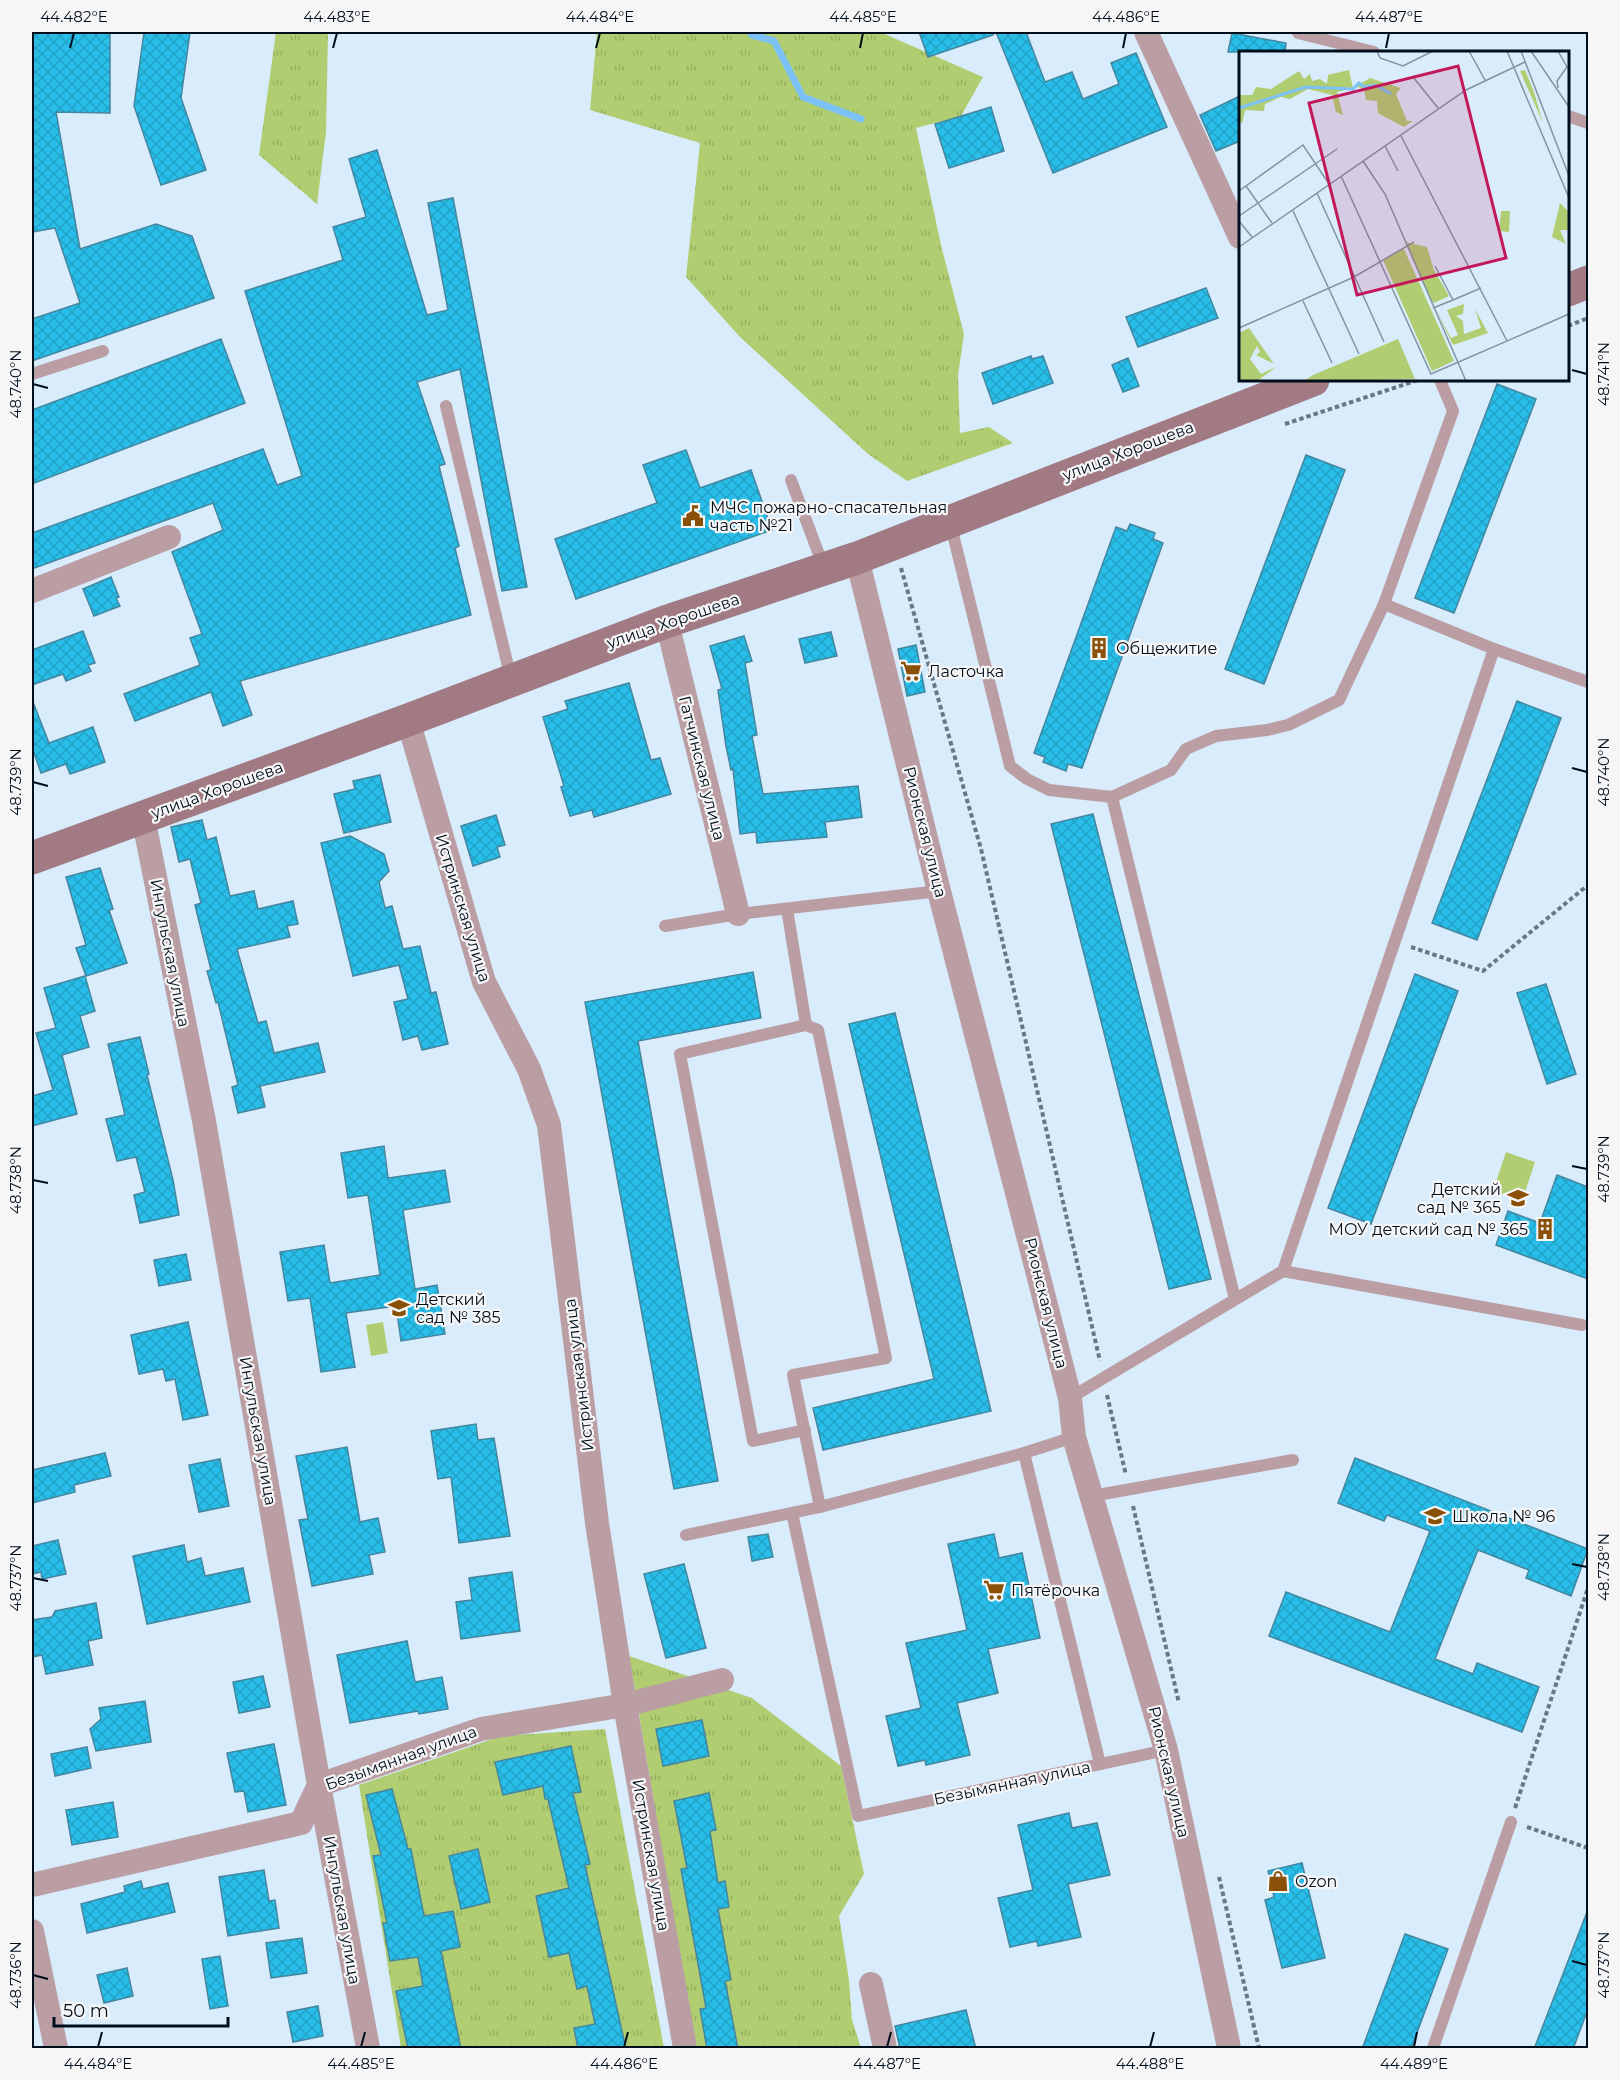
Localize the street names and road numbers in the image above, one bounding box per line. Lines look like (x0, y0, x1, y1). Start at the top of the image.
street label: улица Хорошева (1059, 417, 1196, 485)
street label: улица Хорошева (603, 589, 742, 653)
street label: Гатчинская улица (675, 694, 729, 842)
street label: улица Хорошева (147, 757, 286, 823)
street label: Рионская улица (900, 765, 950, 899)
street label: Истринская улица (431, 832, 495, 984)
street label: Ингульская улица (146, 877, 194, 1029)
street label: Рионская улица (1021, 1236, 1071, 1370)
street label: Истринская улица (560, 1298, 598, 1452)
street label: Ингульская улица (236, 1355, 280, 1507)
street label: Рионская улица (1145, 1704, 1193, 1840)
street label: Безымянная улица (323, 1722, 479, 1794)
street label: Безымянная улица (932, 1757, 1092, 1809)
street label: Истринская улица (628, 1778, 674, 1932)
street label: Ингульская улица (320, 1834, 364, 1986)

